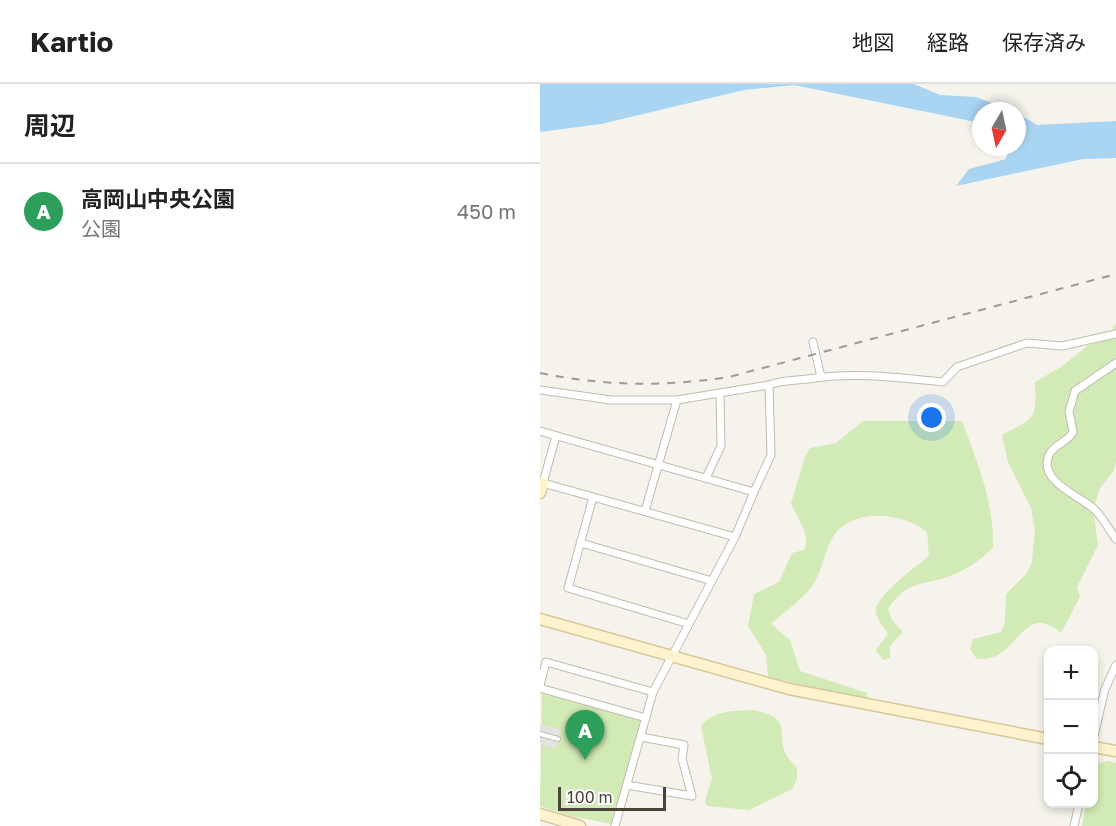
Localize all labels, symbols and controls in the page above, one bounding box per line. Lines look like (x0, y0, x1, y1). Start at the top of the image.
text: Kartio (30, 25, 113, 58)
text: 地図 (852, 29, 894, 55)
text: 経路 (927, 29, 969, 55)
text: 保存済み (1002, 29, 1086, 55)
north arrow (972, 102, 1026, 156)
text: 周辺 (24, 110, 76, 141)
text: 高岡山中央公園 (81, 185, 235, 212)
text: A (36, 199, 51, 223)
text: 450 m (457, 199, 516, 223)
text: 公園 (81, 216, 121, 240)
your location (917, 403, 946, 432)
map controls (1044, 646, 1098, 808)
button: + (1044, 646, 1098, 700)
button: − (1044, 700, 1098, 754)
pin: A (566, 710, 604, 760)
button: locate (1044, 754, 1098, 808)
scale bar (558, 784, 666, 812)
text: 100 m (567, 787, 613, 807)

